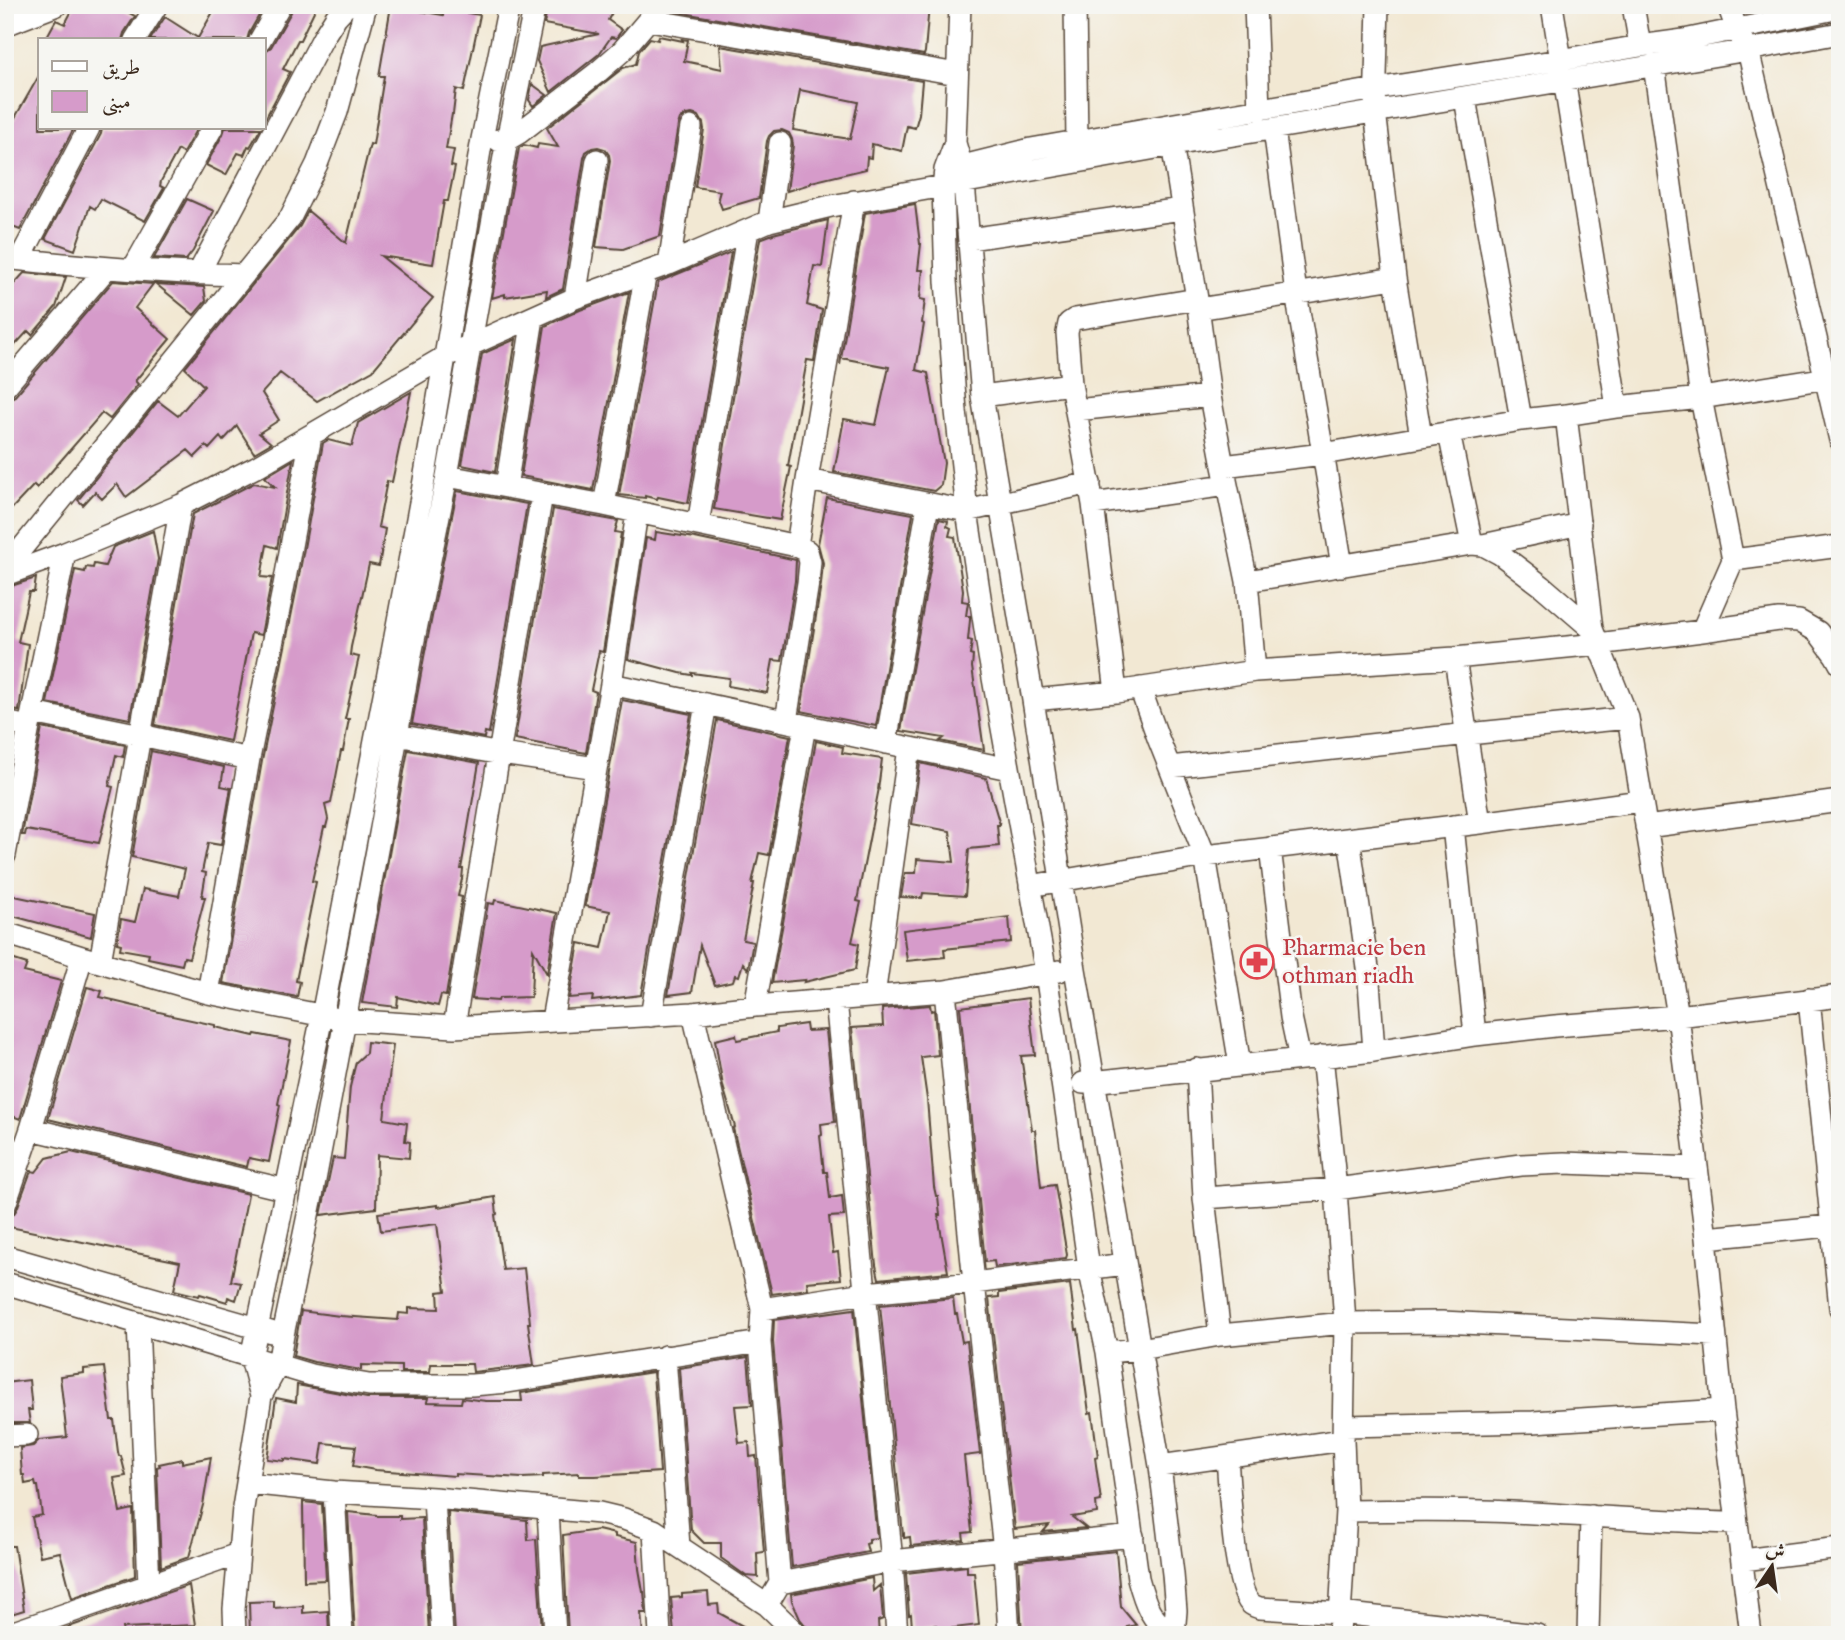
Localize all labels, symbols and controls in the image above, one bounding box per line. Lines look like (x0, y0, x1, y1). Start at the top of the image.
legend (38, 38, 266, 130)
text: طريق (102, 55, 140, 82)
text: مبنى (102, 89, 131, 116)
place label: Pharmacie ben othman riadh (1282, 933, 1426, 992)
pharmacy icon: Pharmacie ben othman riadh (1238, 943, 1276, 981)
north arrow (1736, 1532, 1806, 1602)
text: ش (1763, 1538, 1787, 1565)

